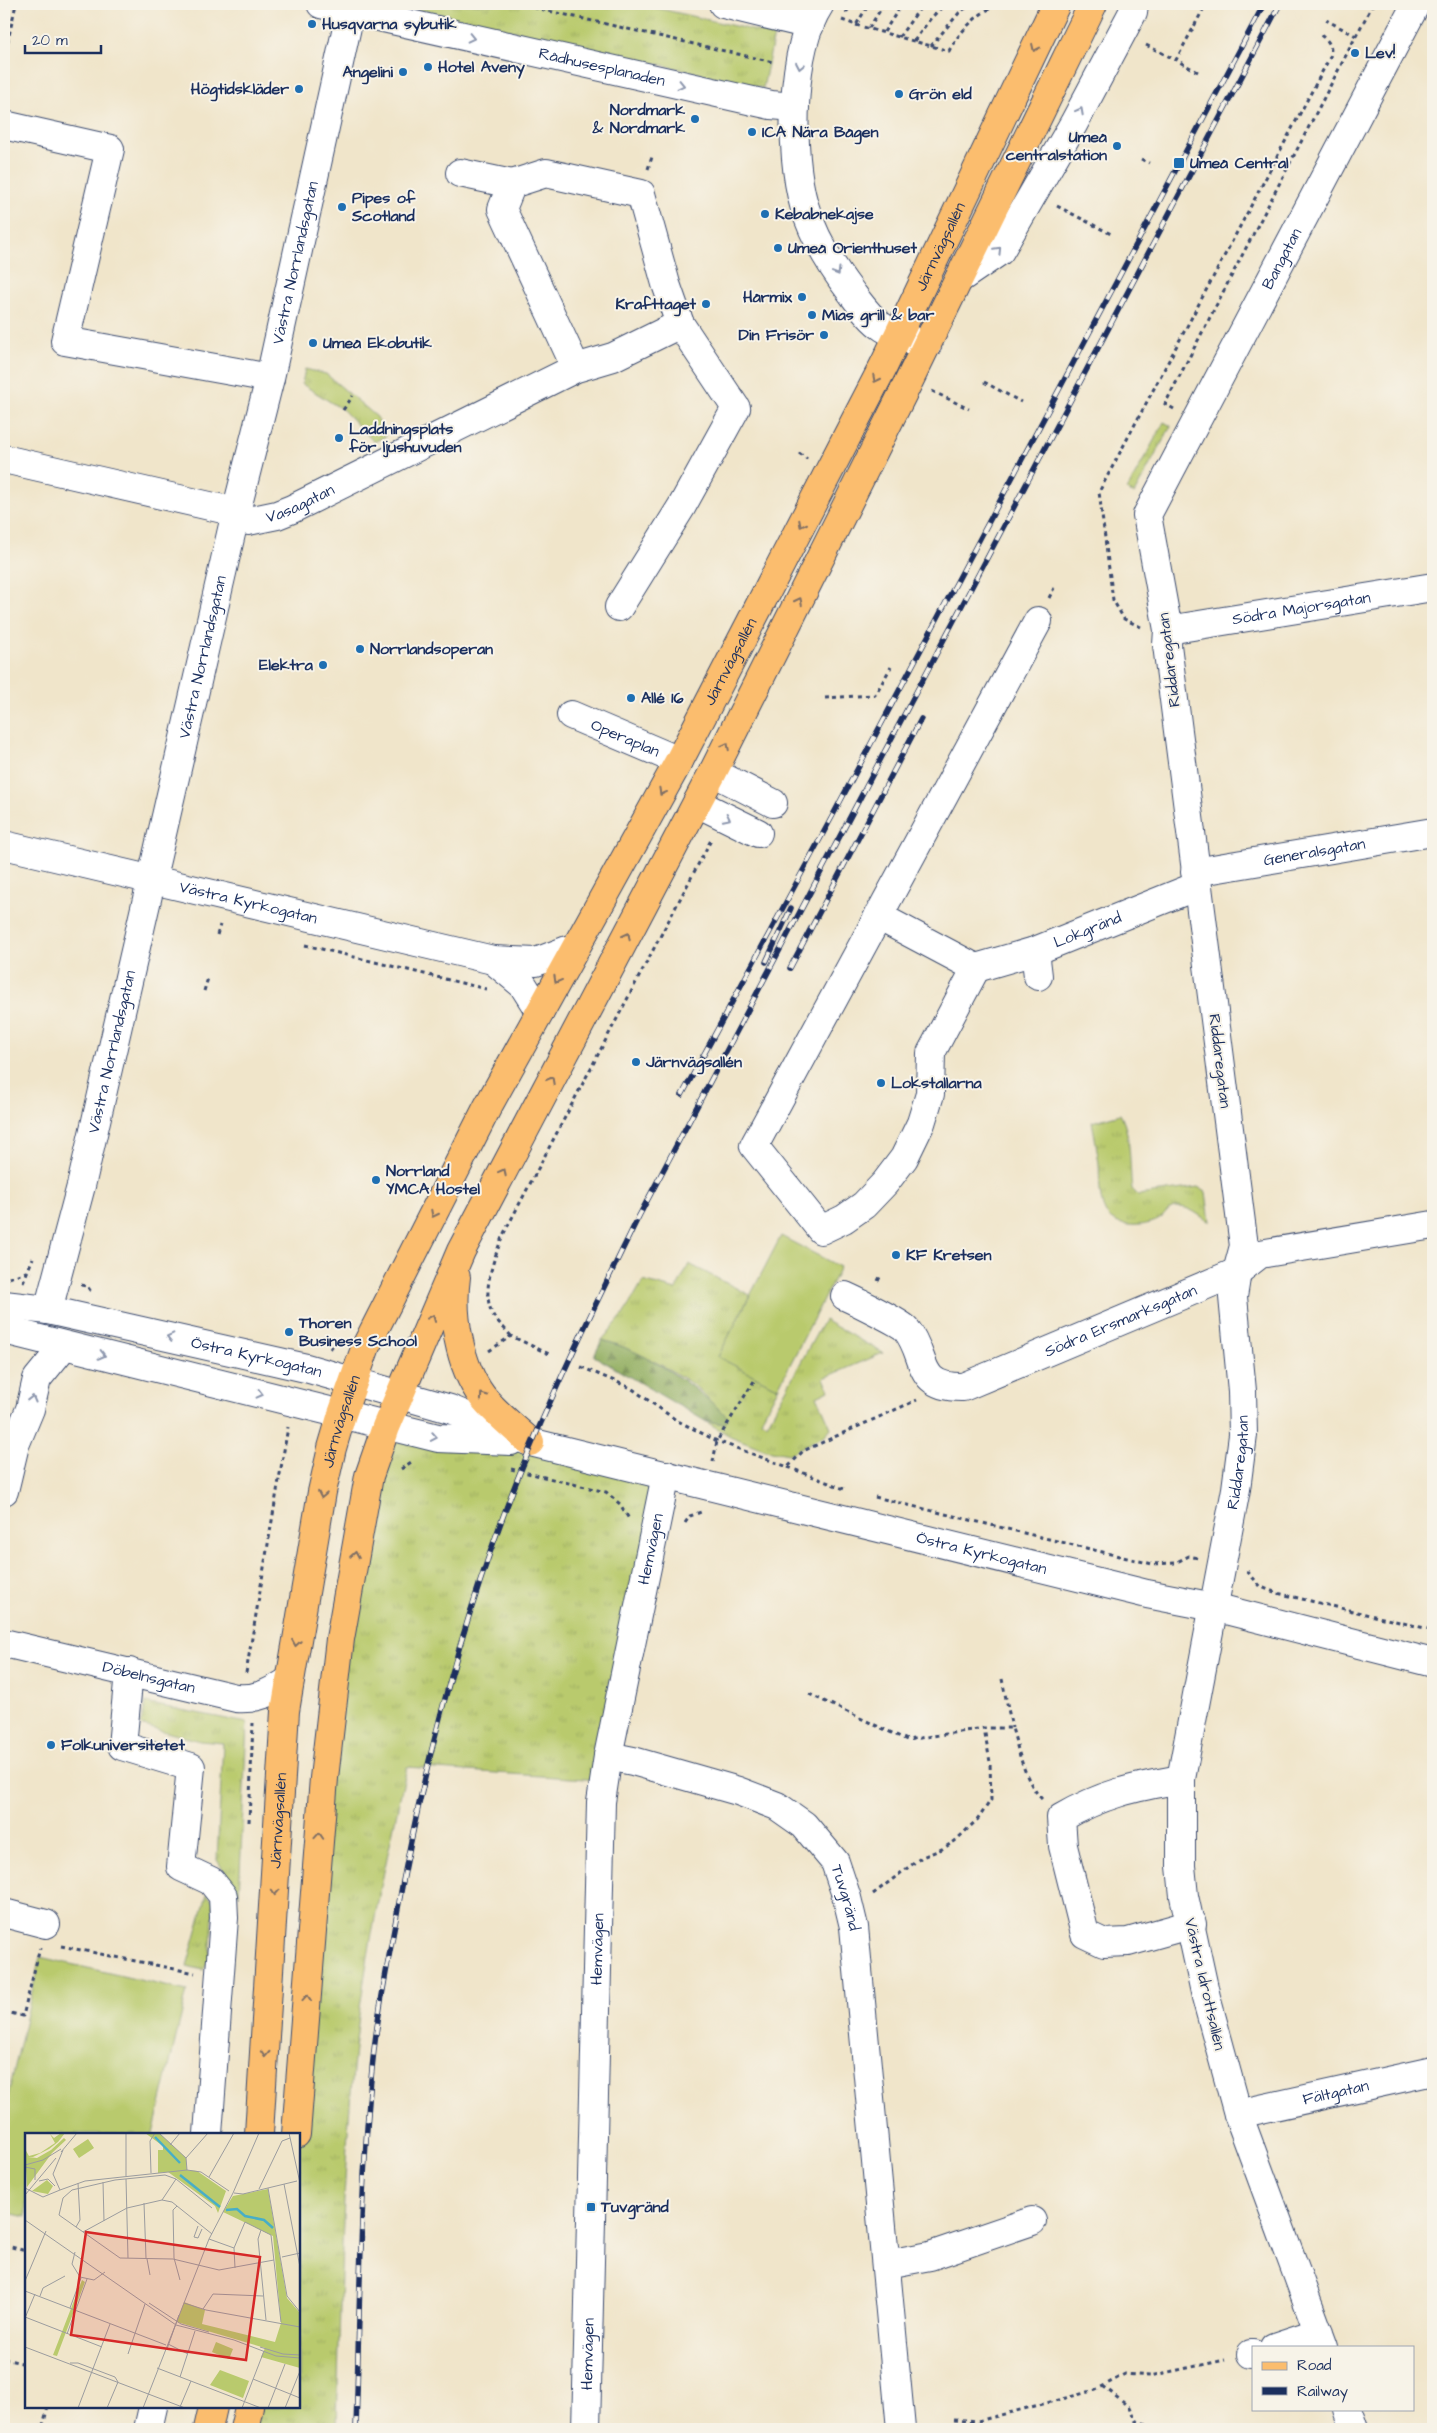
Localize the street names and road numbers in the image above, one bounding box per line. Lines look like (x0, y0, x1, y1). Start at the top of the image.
street label: Rådhusesplanaden (537, 42, 667, 92)
street label: Västra Norrlandsgatan (267, 179, 324, 347)
street label: Järnvägsallén (910, 199, 971, 295)
street label: Bangatan (1257, 224, 1307, 293)
street label: Vasagatan (264, 479, 338, 528)
street label: Västra Norrlandsgatan (173, 573, 232, 741)
street label: Södra Majorsgatan (1230, 586, 1372, 630)
street label: Riddaregatan (1152, 611, 1187, 708)
street label: Järnvägsallén (699, 614, 762, 709)
street label: Operaplan (587, 714, 663, 763)
street label: Generalsgatan (1262, 833, 1367, 871)
street label: Västra Kyrkogatan (177, 876, 320, 929)
street label: Lokgränd (1050, 906, 1125, 953)
street label: Västra Norrlandsgatan (82, 968, 141, 1135)
street label: Riddaregatan (1202, 1013, 1237, 1110)
street label: Södra Ersmarksgatan (1041, 1279, 1200, 1363)
street label: Östra Kyrkogatan (189, 1331, 325, 1383)
street label: Järnvägsallén (317, 1372, 366, 1470)
street label: Riddaregatan (1221, 1415, 1254, 1511)
street label: Hemvägen (633, 1512, 669, 1587)
street label: Östra Kyrkogatan (914, 1527, 1049, 1580)
street label: Döbelnsgatan (100, 1656, 198, 1699)
street label: Järnvägsallén (264, 1772, 292, 1869)
street label: Tuvgränd (826, 1862, 865, 1933)
street label: Hemvägen (586, 1913, 610, 1985)
street label: Västra Idrottsallén (1179, 1916, 1231, 2052)
street label: Fältgatan (1300, 2074, 1371, 2110)
street label: Hemvägen (576, 2318, 600, 2390)

